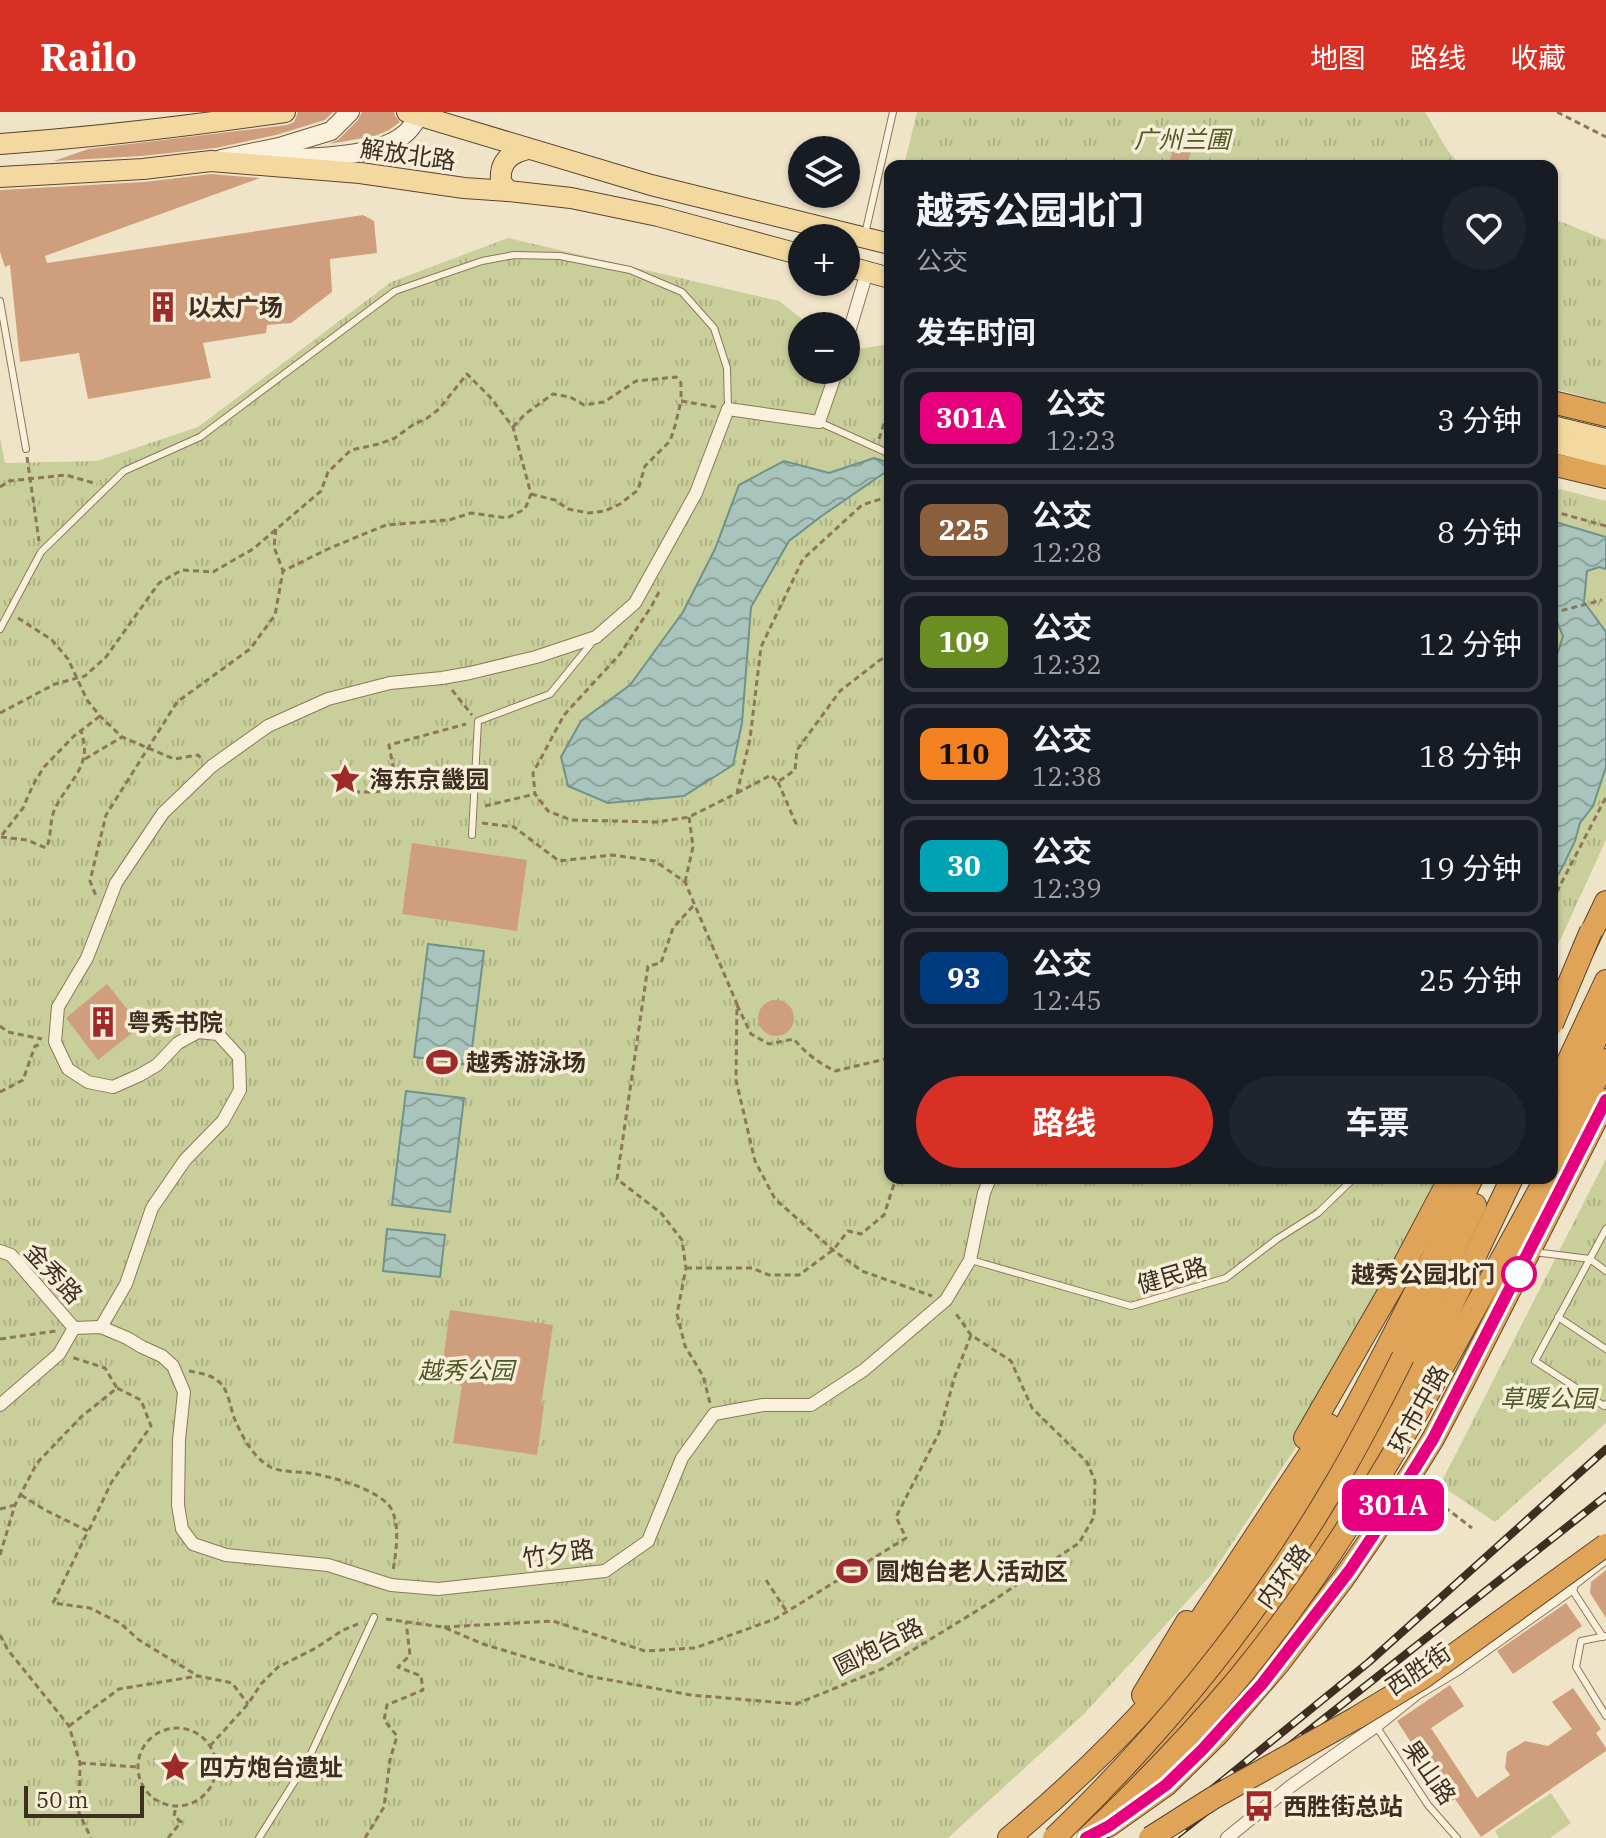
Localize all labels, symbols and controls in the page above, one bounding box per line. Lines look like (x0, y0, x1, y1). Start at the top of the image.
text: Railo (40, 32, 137, 81)
text: 地图 (1310, 39, 1366, 76)
text: 路线 (1410, 39, 1466, 76)
text: 收藏 (1510, 39, 1566, 76)
park label: 广州兰圃 (1134, 123, 1233, 155)
street label: 解放北路 (358, 131, 458, 177)
map controls (788, 136, 860, 384)
button: layers (788, 136, 860, 208)
text: 越秀公园北门 (916, 185, 1144, 234)
button: heart (1442, 186, 1526, 270)
button: + (788, 224, 860, 296)
text: 公交 (916, 243, 968, 277)
building icon: 以太广场 (146, 290, 180, 324)
place label: 以太广场 (187, 291, 283, 323)
button: − (788, 312, 860, 384)
text: 发车时间 (916, 312, 1036, 351)
text: 公交 (1046, 383, 1106, 422)
text: 301A (936, 399, 1006, 436)
text: 3 分钟 (1437, 400, 1522, 439)
text: 12:23 (1046, 423, 1116, 457)
text: 公交 (1032, 495, 1092, 534)
text: 225 (939, 511, 989, 548)
text: 8 分钟 (1437, 512, 1522, 551)
text: 12:28 (1032, 535, 1102, 569)
text: 公交 (1032, 607, 1092, 646)
text: 109 (939, 623, 989, 660)
text: 12 分钟 (1419, 624, 1522, 663)
text: 12:32 (1032, 647, 1102, 681)
text: 公交 (1032, 719, 1092, 758)
text: 110 (939, 735, 989, 772)
text: 18 分钟 (1419, 736, 1522, 775)
text: 12:38 (1032, 759, 1102, 793)
place icon: 海东京畿园 (328, 762, 362, 796)
place label: 海东京畿园 (369, 763, 489, 795)
text: 公交 (1032, 831, 1092, 870)
text: 30 (947, 847, 981, 884)
text: 19 分钟 (1419, 848, 1522, 887)
text: 12:39 (1032, 871, 1102, 905)
text: 公交 (1032, 943, 1092, 982)
text: 93 (947, 959, 981, 996)
text: 25 分钟 (1419, 960, 1522, 999)
text: 12:45 (1032, 983, 1102, 1017)
building icon: 粤秀书院 (86, 1005, 120, 1039)
place label: 粤秀书院 (127, 1006, 223, 1038)
sports icon: 越秀游泳场 (425, 1045, 459, 1079)
place label: 越秀游泳场 (466, 1046, 586, 1078)
button: 路线 (916, 1076, 1213, 1168)
button: 车票 (1229, 1076, 1526, 1168)
street label: 金秀路 (18, 1236, 90, 1310)
street label: 健民路 (1133, 1250, 1211, 1300)
marker: 越秀公园北门 (1502, 1257, 1536, 1291)
place label: 越秀公园北门 (1351, 1258, 1495, 1290)
park label: 越秀公园 (418, 1354, 517, 1386)
street label: 环市中路 (1381, 1359, 1455, 1459)
park label: 草暖公园 (1500, 1382, 1599, 1414)
line badge: 301A (1337, 1479, 1449, 1531)
text: 301A (1358, 1486, 1428, 1523)
street label: 竹夕路 (520, 1532, 596, 1574)
street label: 内环路 (1249, 1537, 1317, 1615)
sports icon: 圆炮台老人活动区 (835, 1554, 869, 1588)
place label: 圆炮台老人活动区 (876, 1555, 1068, 1587)
street label: 圆炮台路 (828, 1610, 928, 1682)
street label: 西胜街 (1379, 1636, 1457, 1702)
street label: 果山路 (1396, 1733, 1464, 1811)
place icon: 四方炮台遗址 (158, 1750, 192, 1784)
place label: 四方炮台遗址 (199, 1751, 343, 1783)
scale bar (24, 1782, 144, 1818)
text: 50 m (36, 1785, 88, 1814)
bus stop icon: 西胜街总站 (1242, 1789, 1276, 1823)
place label: 西胜街总站 (1283, 1790, 1403, 1822)

